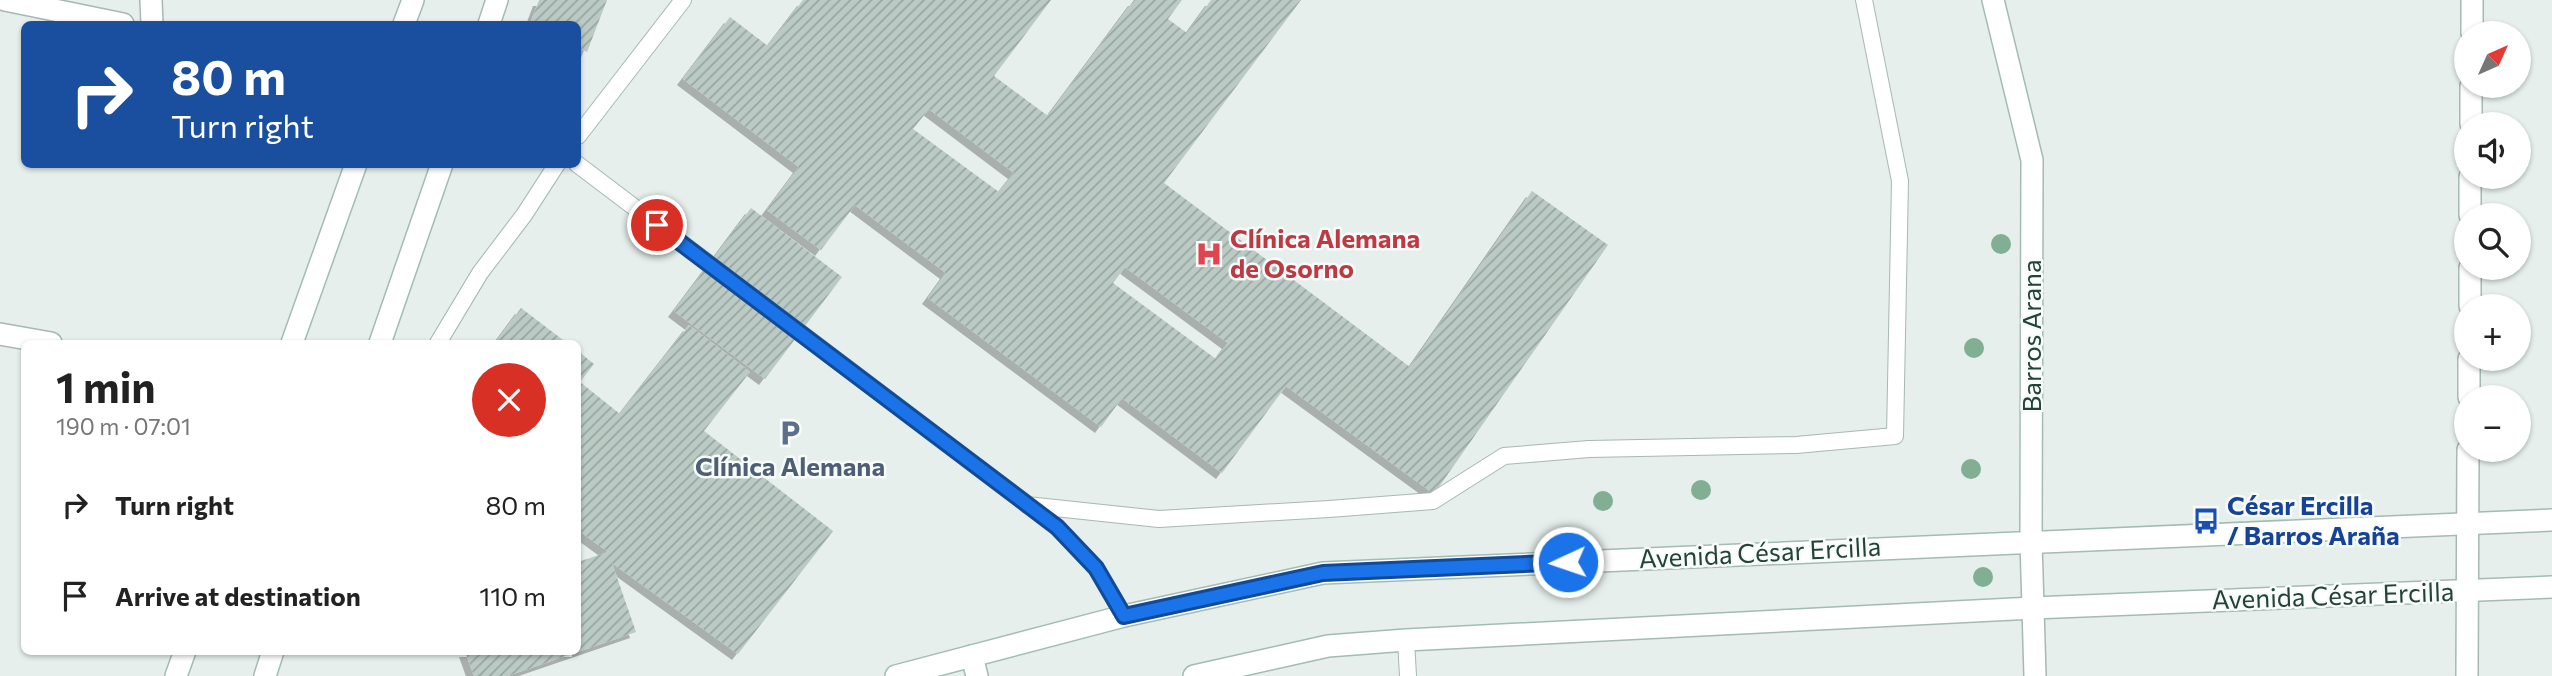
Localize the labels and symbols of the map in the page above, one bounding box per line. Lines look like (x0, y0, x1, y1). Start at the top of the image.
north arrow (2454, 21, 2530, 98)
pin (627, 195, 687, 255)
place label: Clínica Alemana de Osorno (1230, 222, 1420, 283)
hospital icon: Clínica Alemana de Osorno (1194, 239, 1224, 269)
street label: Barros Arana (2015, 260, 2046, 412)
parking icon: Clínica Alemana (775, 418, 805, 448)
place label: Clínica Alemana (695, 450, 885, 481)
place label: César Ercilla / Barros Araña (2227, 489, 2400, 550)
bus stop icon: César Ercilla / Barros Araña (2191, 506, 2221, 536)
position arrow (1531, 525, 1605, 599)
street label: Avenida César Ercilla (1638, 530, 1882, 573)
street label: Avenida César Ercilla (2211, 575, 2455, 614)

